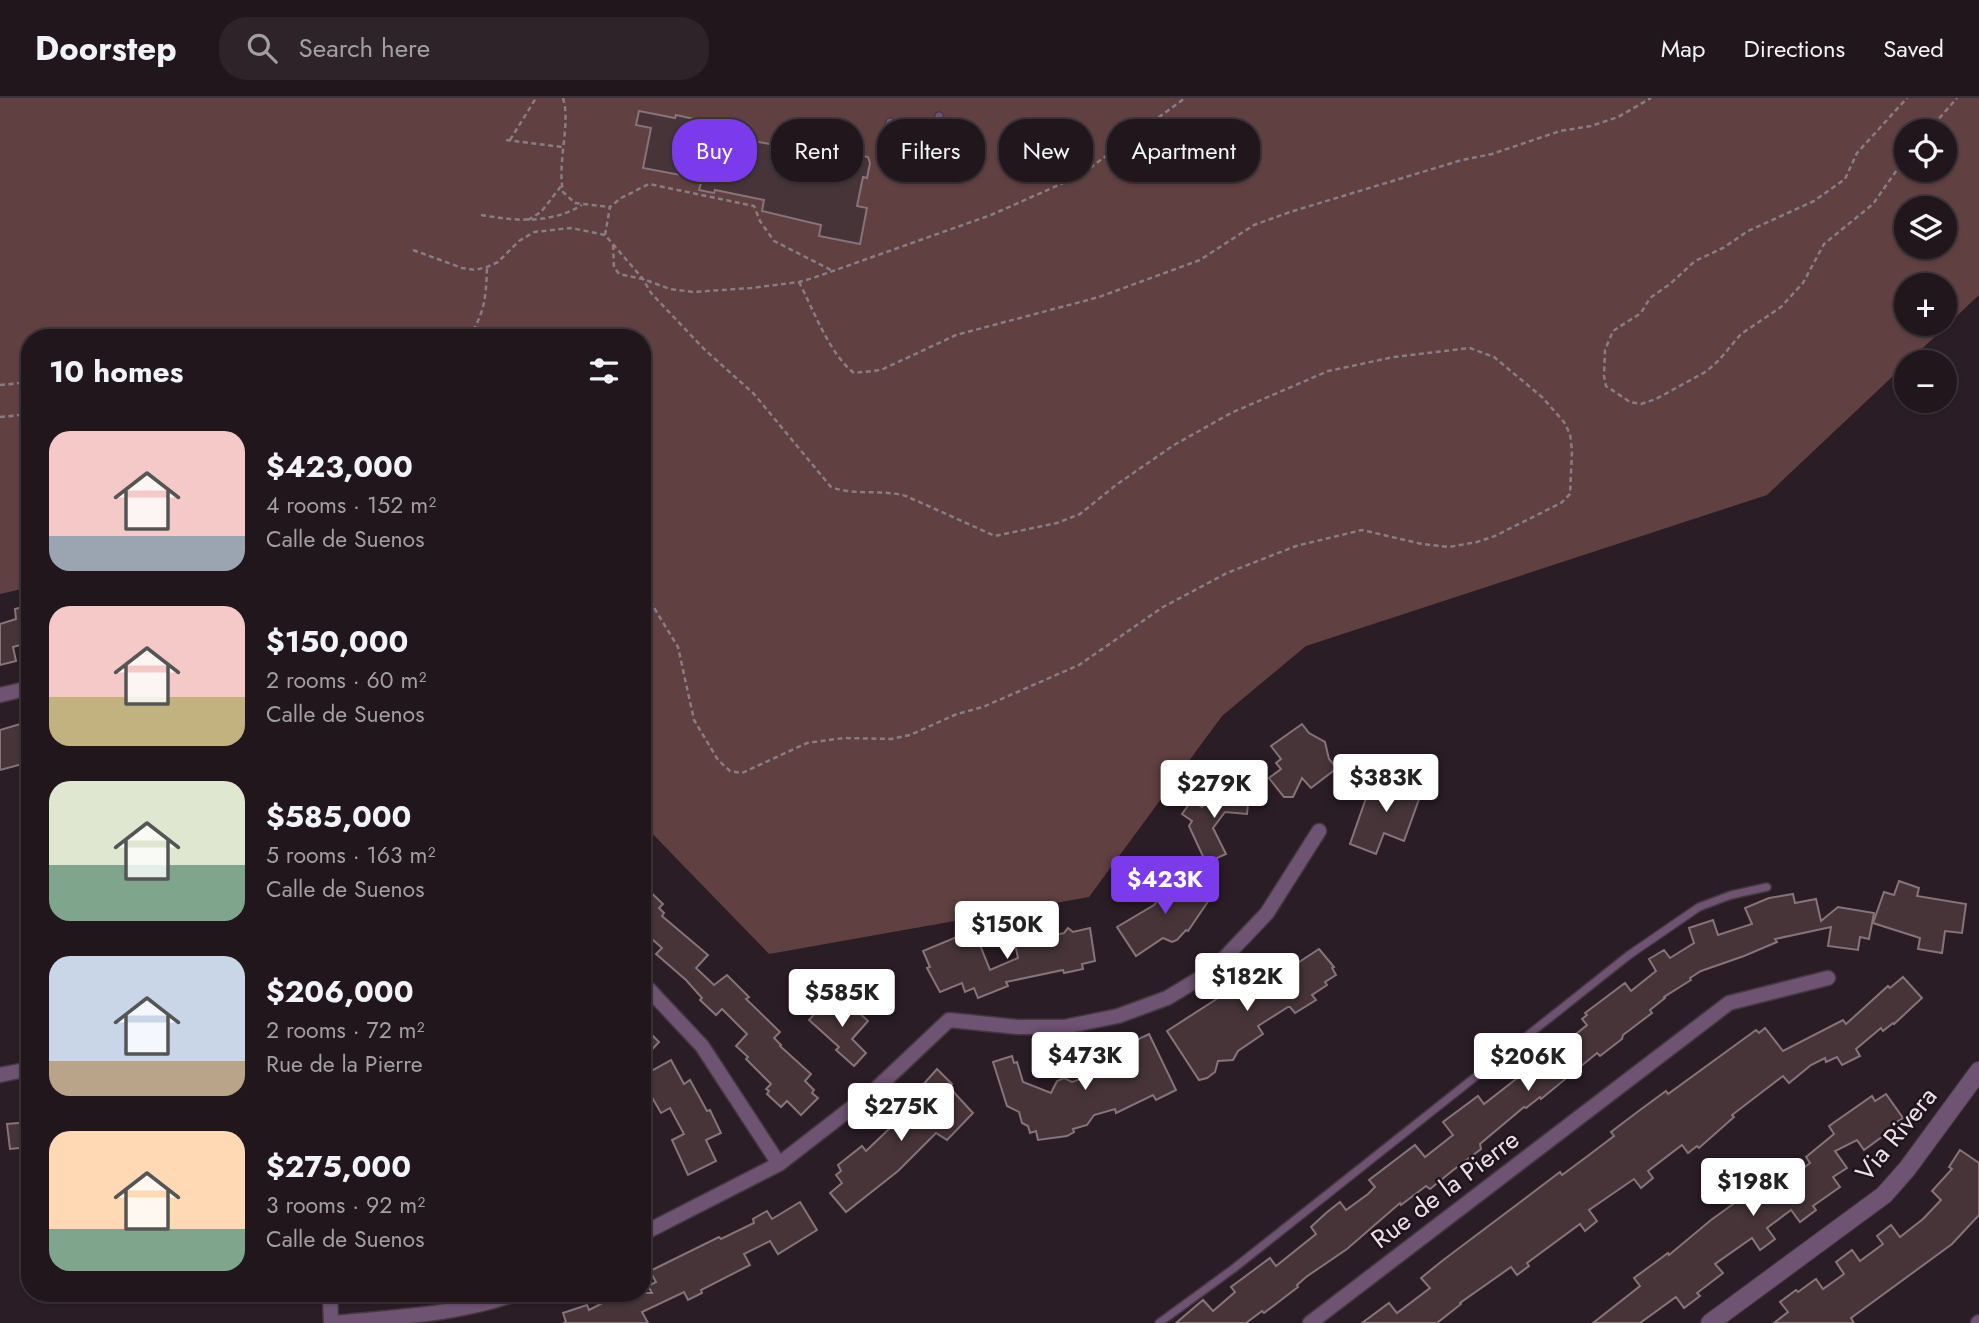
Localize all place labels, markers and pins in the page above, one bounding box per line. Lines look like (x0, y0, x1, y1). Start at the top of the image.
pin: $383K (1337, 754, 1435, 814)
pin: $279K (1165, 760, 1263, 820)
pin: $423K (1116, 856, 1214, 916)
pin: $150K (958, 902, 1056, 961)
pin: $182K (1198, 954, 1296, 1013)
pin: $585K (793, 970, 891, 1029)
pin: $473K (1036, 1032, 1134, 1092)
pin: $206K (1479, 1034, 1577, 1093)
pin: $275K (852, 1084, 950, 1143)
pin: $198K (1704, 1158, 1802, 1218)

